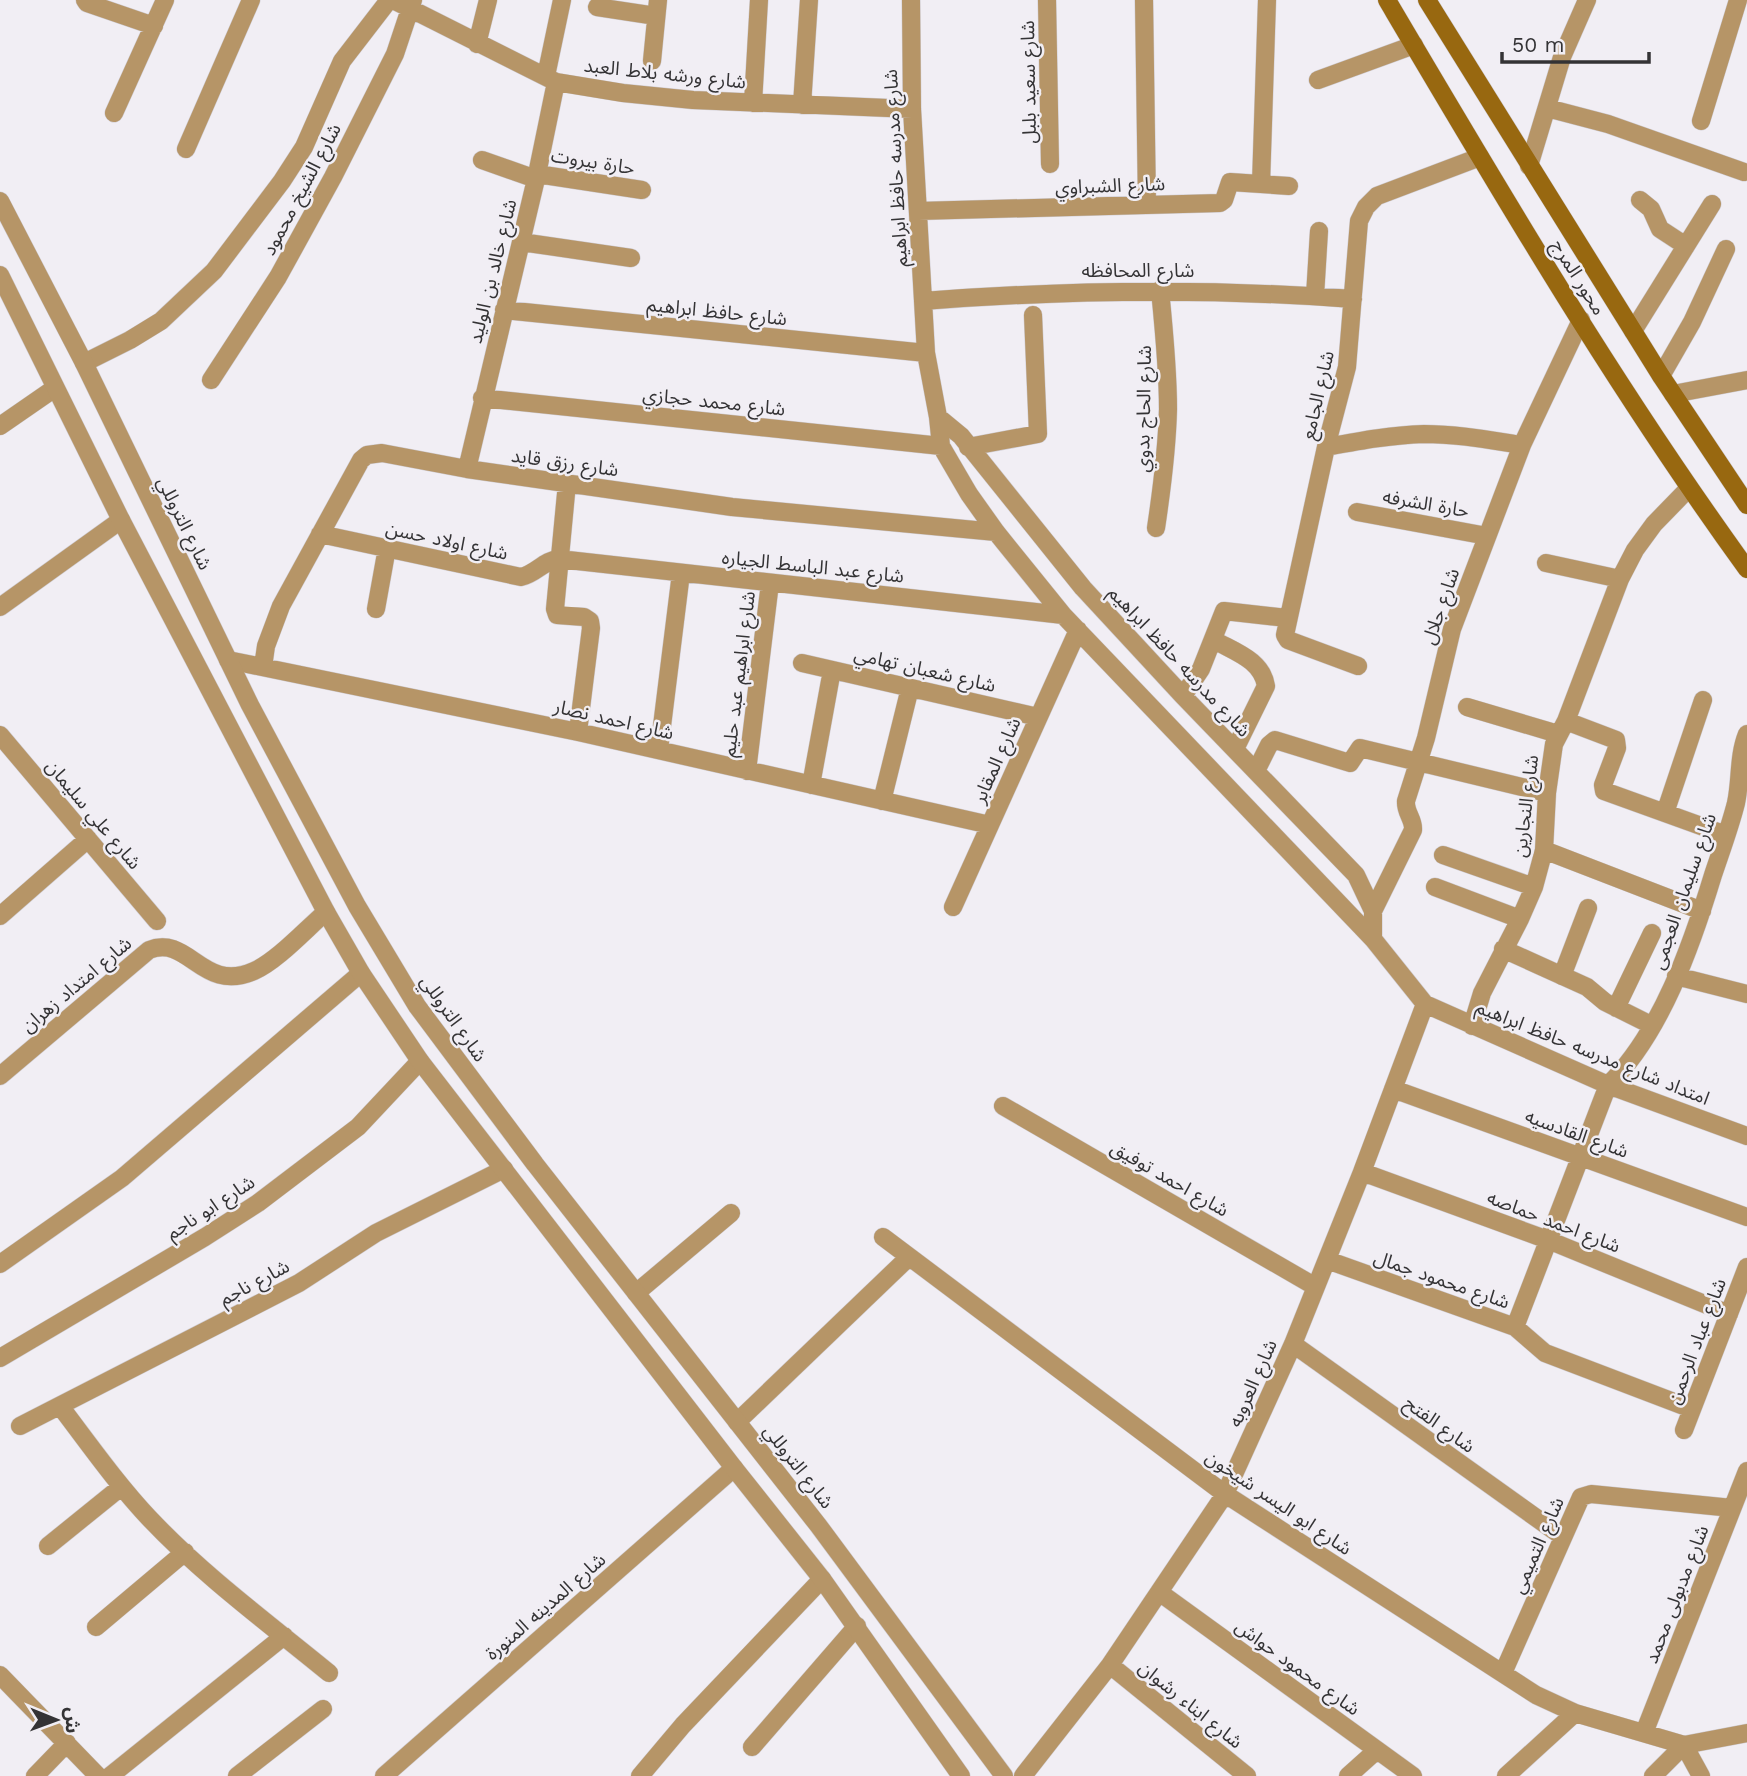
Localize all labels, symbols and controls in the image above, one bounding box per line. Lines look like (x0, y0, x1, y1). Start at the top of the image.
street label: شارع سعيد بلبل (1016, 20, 1043, 144)
scale bar (1502, 21, 1649, 65)
text: 50 m (1512, 32, 1564, 57)
street label: شارع ورشه بلاط العبد (583, 54, 747, 95)
street label: شارع مدرسه حافظ ابراهيم (879, 68, 915, 267)
street label: شارع الشيخ محمود (257, 119, 349, 261)
street label: حارة بيروت (550, 144, 636, 179)
street label: شارع الشبراوي (1055, 172, 1166, 202)
street label: شارع خالد بن الوليد (463, 197, 523, 346)
street label: محور المرج (1545, 235, 1611, 320)
street label: شارع المحافظه (1082, 259, 1194, 284)
street label: شارع حافظ ابراهيم (645, 293, 788, 333)
street label: شارع الحاج بدوي (1131, 345, 1160, 473)
street label: شارع الجامع (1296, 348, 1342, 443)
street label: شارع محمد حجازي (641, 383, 786, 424)
street label: شارع رزق قايد (510, 444, 620, 483)
street label: شارع التروللي (149, 473, 217, 575)
street label: حارة الشرفه (1381, 485, 1471, 522)
street label: شارع اولاد حسن (383, 516, 510, 567)
street label: شارع عبد الباسط الجياره (721, 545, 905, 589)
street label: شارع جلال (1417, 565, 1466, 648)
street label: شارع مدرسه حافظ ابراهيم (1102, 581, 1256, 744)
street label: شارع ابراهيم عبد حليم (717, 590, 763, 759)
street label: شارع شعبان تهامي (851, 642, 998, 700)
street label: شارع احمد نصار (550, 694, 676, 746)
street label: شارع المقابر (967, 714, 1027, 808)
street label: شارع النجارين (1508, 754, 1545, 859)
street label: شارع علي سليمان (38, 755, 146, 876)
street label: شارع سليمان العجمى (1646, 810, 1723, 973)
street label: شارع امتداد زهران (16, 932, 137, 1039)
street label: شارع التروللي (412, 970, 492, 1068)
street label: امتداد شارع مدرسه حافظ ابراهيم (1472, 995, 1713, 1113)
street label: شارع القادسيه (1521, 1104, 1632, 1165)
street label: شارع احمد توفيق (1106, 1135, 1233, 1223)
street label: شارع ابو ناجم (162, 1170, 261, 1247)
street label: شارع احمد حماصه (1483, 1185, 1624, 1259)
street label: شارع محمود جمال (1370, 1245, 1513, 1315)
street label: شارع ناجم (215, 1254, 295, 1313)
street label: شارع عباد الرحمن (1662, 1275, 1733, 1408)
street label: شارع العروبه (1223, 1336, 1284, 1431)
street label: شارع الفتح (1398, 1391, 1480, 1460)
street label: شارع التروللي (756, 1420, 839, 1515)
street label: شارع ابو اليسر شيخون (1200, 1445, 1356, 1562)
street label: شارع التميمي (1506, 1493, 1572, 1598)
street label: شارع مدبولى محمد (1640, 1522, 1715, 1667)
street label: شارع المدينه المنورة (480, 1548, 611, 1666)
street label: شارع محمود حواش (1230, 1614, 1365, 1722)
street label: شارع ابناء رشوان (1133, 1655, 1247, 1755)
north arrow (21, 1685, 91, 1755)
text: ش (61, 1707, 84, 1734)

